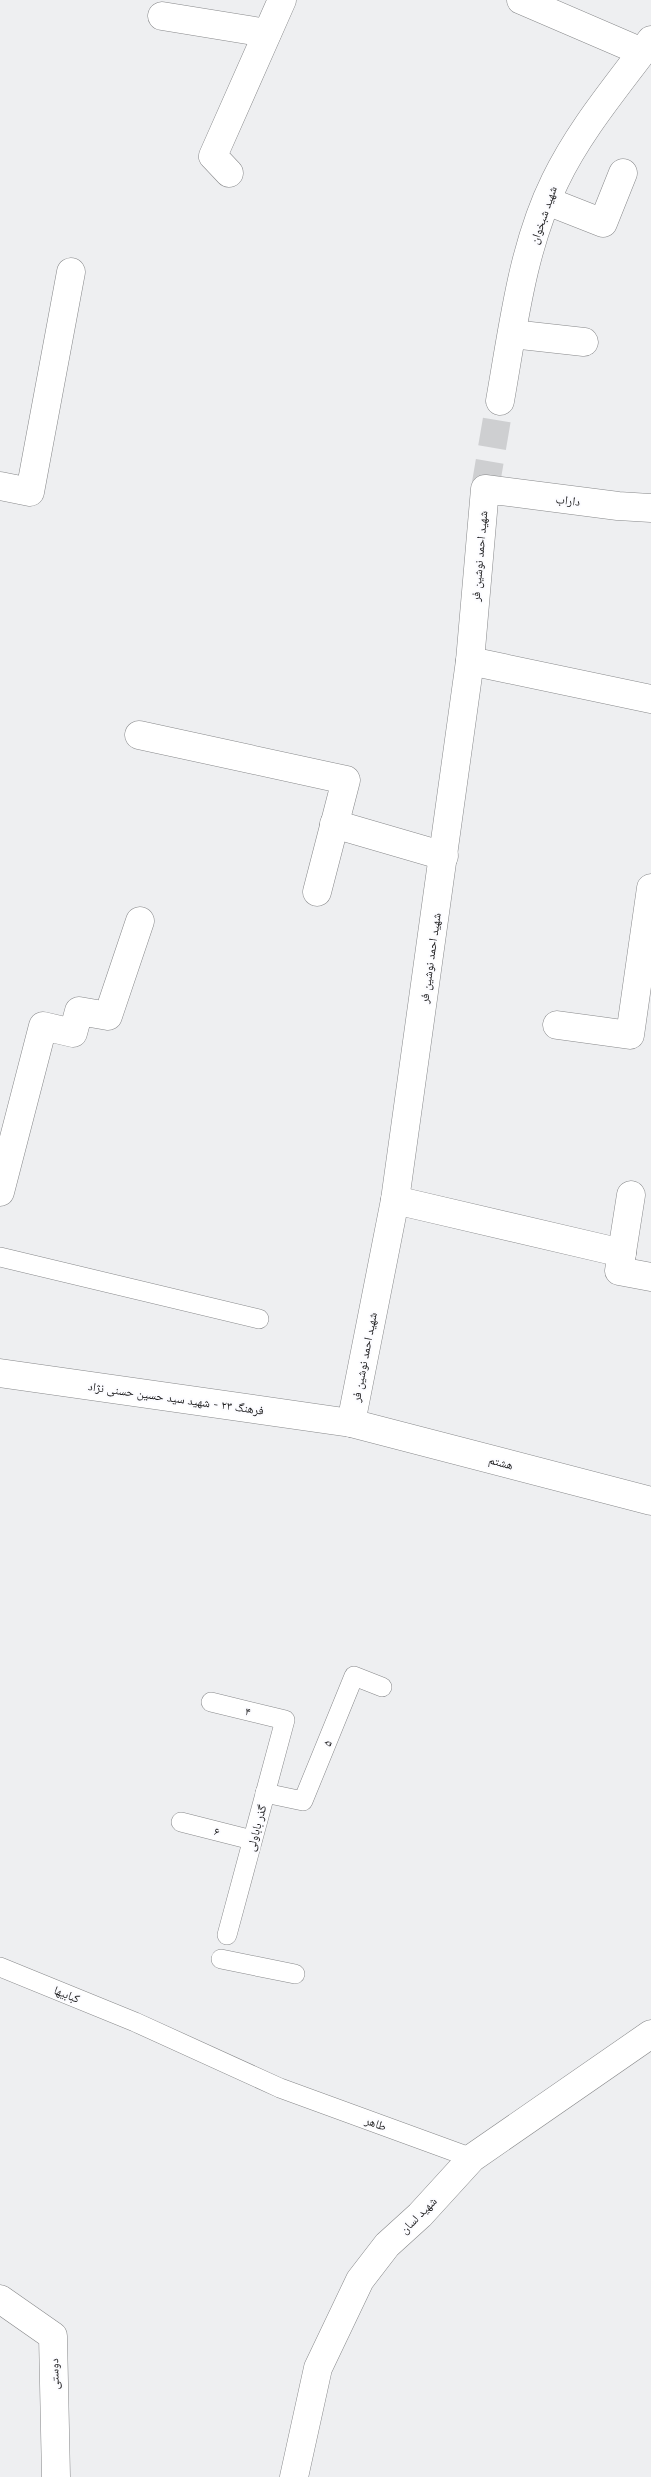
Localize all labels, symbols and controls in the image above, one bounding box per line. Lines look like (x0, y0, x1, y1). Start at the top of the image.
street label: شهید شبخوان (526, 184, 560, 246)
street label: داراب (555, 491, 581, 509)
street label: شهید احمد نوشین فر (467, 510, 491, 603)
street label: شهید احمد نوشین فر (416, 912, 444, 1005)
street label: شهید احمد نوشین فر (348, 1311, 380, 1404)
street label: فرهنگ ۲۳ - شهید سید حسین حسنی نژاد (87, 1378, 265, 1418)
street label: هشتم (487, 1452, 515, 1473)
street label: ۴ (244, 1703, 252, 1719)
street label: ۵ (319, 1738, 335, 1748)
street label: گذر باباولی (243, 1803, 270, 1853)
street label: ۶ (213, 1823, 221, 1839)
street label: کبابیها (52, 1982, 82, 2006)
street label: طاهر (362, 2112, 389, 2134)
street label: شهید لسان (396, 2193, 440, 2237)
street label: دوستی (46, 2358, 62, 2390)

